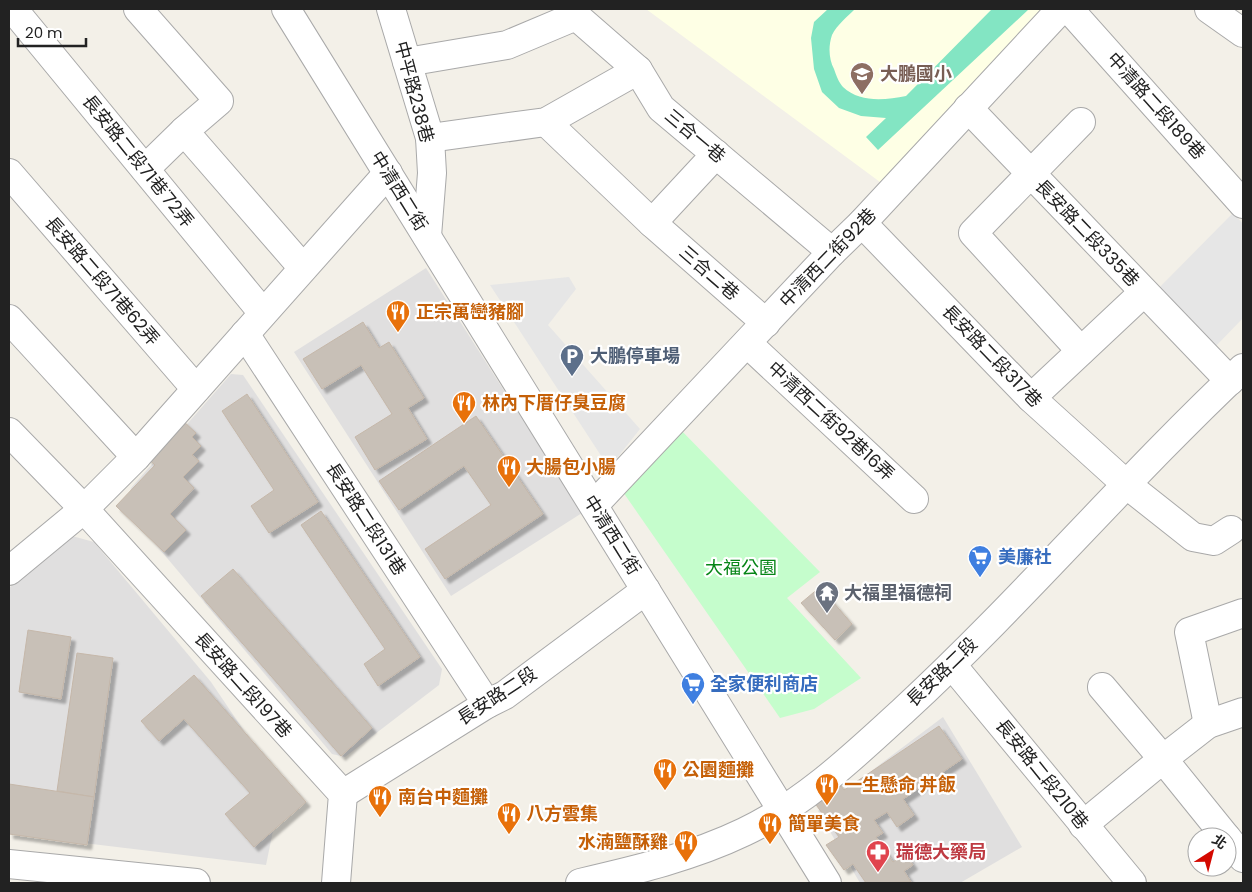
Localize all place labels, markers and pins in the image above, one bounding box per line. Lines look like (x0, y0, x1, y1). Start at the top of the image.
school or university icon: 大鵬國小 (849, 61, 875, 95)
place label: 大鵬國小 (880, 61, 952, 86)
restaurant icon: 正宗萬巒豬腳 (385, 299, 411, 333)
place label: 正宗萬巒豬腳 (416, 299, 524, 324)
parking icon: 大鵬停車場 (559, 343, 585, 377)
place label: 大鵬停車場 (590, 343, 680, 368)
restaurant icon: 林內下厝仔臭豆腐 (451, 390, 477, 424)
place label: 林內下厝仔臭豆腐 (482, 390, 626, 415)
restaurant icon: 大腸包小腸 (496, 454, 522, 488)
place label: 大腸包小腸 (526, 454, 616, 479)
supermarket icon: 美廉社 (967, 544, 993, 578)
place label: 美廉社 (998, 544, 1052, 569)
temple icon: 大福里福德祠 (814, 580, 840, 614)
place label: 大福里福德祠 (844, 580, 952, 605)
supermarket icon: 全家便利商店 (680, 671, 706, 705)
place label: 全家便利商店 (710, 671, 818, 696)
restaurant icon: 公園麵攤 (652, 757, 678, 791)
place label: 公園麵攤 (682, 757, 754, 782)
restaurant icon: 一生懸命 丼飯 (814, 772, 840, 806)
place label: 一生懸命 丼飯 (844, 772, 956, 797)
restaurant icon: 南台中麵攤 (367, 784, 393, 818)
place label: 南台中麵攤 (398, 784, 488, 809)
restaurant icon: 八方雲集 (496, 801, 522, 835)
place label: 八方雲集 (526, 801, 598, 826)
restaurant icon: 簡單美食 (757, 811, 783, 845)
place label: 簡單美食 (788, 811, 860, 836)
place label: 水湳鹽酥雞 (578, 829, 668, 854)
restaurant icon: 水湳鹽酥雞 (673, 829, 699, 863)
pharmacy icon: 瑞德大藥局 (865, 839, 891, 873)
place label: 瑞德大藥局 (896, 839, 986, 864)

